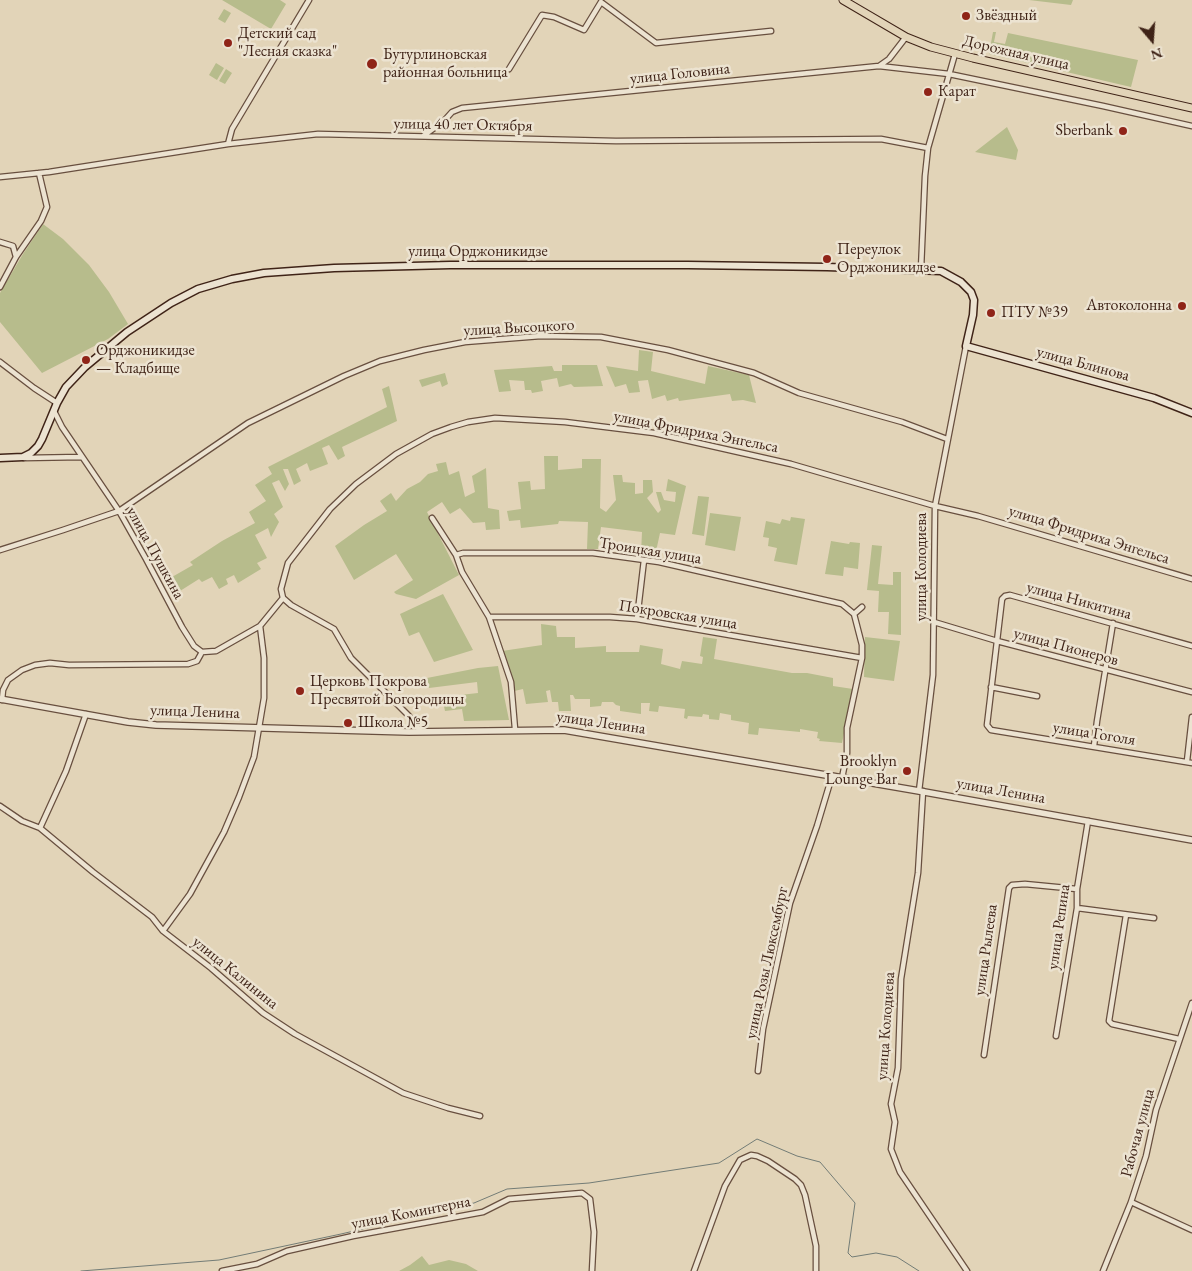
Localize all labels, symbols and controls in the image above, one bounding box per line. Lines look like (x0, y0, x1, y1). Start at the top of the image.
place label: Звёздный (976, 6, 1037, 26)
marker: Звёздный (960, 10, 972, 22)
north arrow (1127, 15, 1177, 65)
place label: Детский сад "Лесная сказка" (238, 24, 337, 62)
street label: Дорожная улица (961, 31, 1071, 75)
marker: Детский сад "Лесная сказка" (222, 37, 234, 49)
text: N (1148, 44, 1165, 65)
place label: Бутурлиновская районная больница (383, 45, 508, 83)
marker: Бутурлиновская районная больница (365, 57, 379, 71)
street label: улица Головина (629, 59, 731, 89)
place label: Карат (938, 82, 976, 102)
marker: Карат (922, 86, 934, 98)
street label: улица 40 лет Октября (393, 114, 533, 136)
place label: Sberbank (1055, 121, 1113, 141)
marker: Sberbank (1117, 125, 1129, 137)
place label: Переулок Орджоникидзе (837, 240, 936, 278)
street label: улица Орджоникидзе (408, 242, 548, 262)
marker: Переулок Орджоникидзе (821, 253, 833, 265)
place label: Автоколонна (1086, 296, 1172, 316)
marker: Автоколонна (1176, 300, 1188, 312)
place label: ПТУ №39 (1001, 303, 1068, 323)
marker: ПТУ №39 (985, 307, 997, 319)
street label: улица Высоцкого (463, 316, 575, 340)
place label: Орджоникидзе — Кладбище (96, 341, 195, 379)
street label: улица Блинова (1034, 342, 1132, 386)
marker: Орджоникидзе — Кладбище (80, 354, 92, 366)
street label: улица Фридриха Энгельса (612, 407, 780, 457)
street label: улица Фридриха Энгельса (1006, 501, 1172, 569)
street label: улица Пушкина (122, 503, 188, 603)
street label: улица Колодиева (912, 513, 932, 621)
street label: Троицкая улица (597, 533, 703, 569)
street label: улица Никитина (1024, 578, 1134, 624)
street label: Покровская улица (617, 596, 739, 634)
street label: улица Пионеров (1011, 624, 1121, 670)
place label: Церковь Покрова Пресвятой Богородицы (310, 672, 464, 710)
marker: Церковь Покрова Пресвятой Богородицы (294, 685, 306, 697)
street label: улица Ленина (150, 701, 240, 723)
street label: улица Ленина (555, 707, 647, 739)
place label: Школа №5 (358, 713, 428, 733)
marker: Школа №5 (342, 717, 354, 729)
street label: улица Гоголя (1051, 718, 1137, 750)
place label: Brooklyn Lounge Bar (825, 752, 897, 790)
marker: Brooklyn Lounge Bar (901, 765, 913, 777)
street label: улица Ленина (955, 774, 1047, 808)
street label: улица Репина (1044, 883, 1074, 971)
street label: улица Розы Люксембург (741, 885, 793, 1041)
street label: улица Рылеева (970, 903, 1002, 997)
street label: улица Калинина (188, 932, 282, 1014)
street label: улица Колодиева (873, 971, 899, 1081)
street label: Рабочая улица (1117, 1087, 1159, 1179)
street label: улица Коминтерна (350, 1192, 472, 1234)

